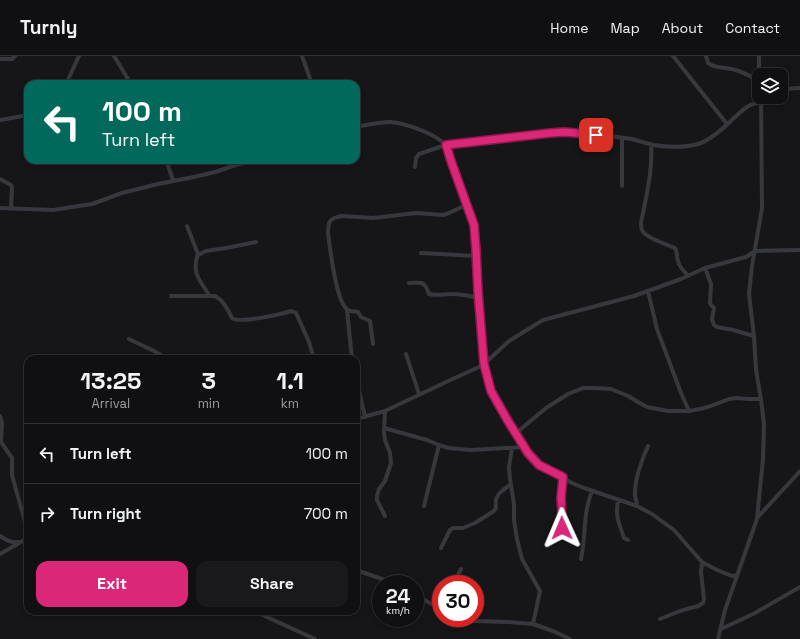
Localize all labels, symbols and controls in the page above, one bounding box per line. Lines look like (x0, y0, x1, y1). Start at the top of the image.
text: Turnly (20, 15, 78, 40)
text: Home (550, 19, 588, 37)
text: Map (610, 19, 640, 37)
text: About (662, 19, 703, 37)
text: Contact (725, 19, 780, 37)
map controls (752, 68, 788, 104)
button: layers (752, 68, 788, 104)
text: 100 m (102, 93, 182, 129)
icon: left (36, 96, 88, 148)
pin (579, 118, 613, 152)
icon: arrive (585, 124, 607, 146)
text: Turn left (102, 128, 175, 151)
text: 13:25 (80, 365, 141, 396)
text: 3 (202, 365, 216, 396)
text: 1.1 (276, 365, 304, 396)
text: Arrival (91, 395, 130, 412)
text: min (198, 395, 220, 412)
text: km (281, 395, 299, 412)
icon: left (36, 443, 58, 465)
text: Turn left (70, 444, 132, 463)
text: 100 m (306, 444, 348, 463)
icon: right (36, 503, 58, 525)
text: Turn right (70, 504, 141, 523)
text: 700 m (304, 504, 348, 523)
position arrow (541, 507, 583, 549)
button: Exit (36, 561, 188, 607)
button: Share (196, 561, 348, 607)
speed limit sign: 30 (432, 575, 484, 627)
text: 24 (386, 583, 410, 609)
text: km/h (386, 604, 410, 617)

